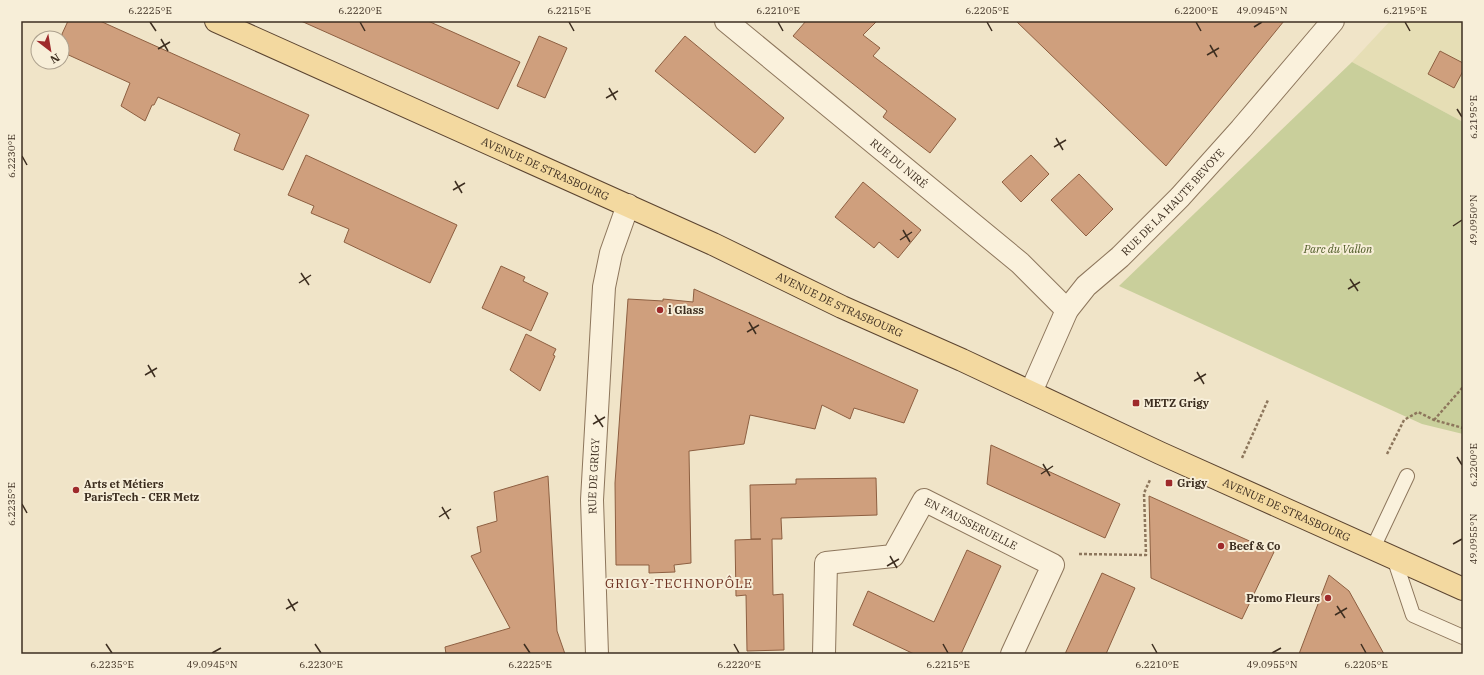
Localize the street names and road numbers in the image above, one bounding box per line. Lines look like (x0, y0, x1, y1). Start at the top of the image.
street label: AVENUE DE STRASBOURG (479, 134, 612, 204)
street label: RUE DU NIRÉ (867, 136, 931, 191)
street label: RUE DE LA HAUTE BEVOYE (1118, 146, 1227, 259)
street label: AVENUE DE STRASBOURG (774, 269, 905, 340)
street label: RUE DE GRIGY (585, 438, 602, 514)
street label: AVENUE DE STRASBOURG (1220, 475, 1353, 545)
street label: EN FAUSSERUELLE (922, 494, 1020, 553)

